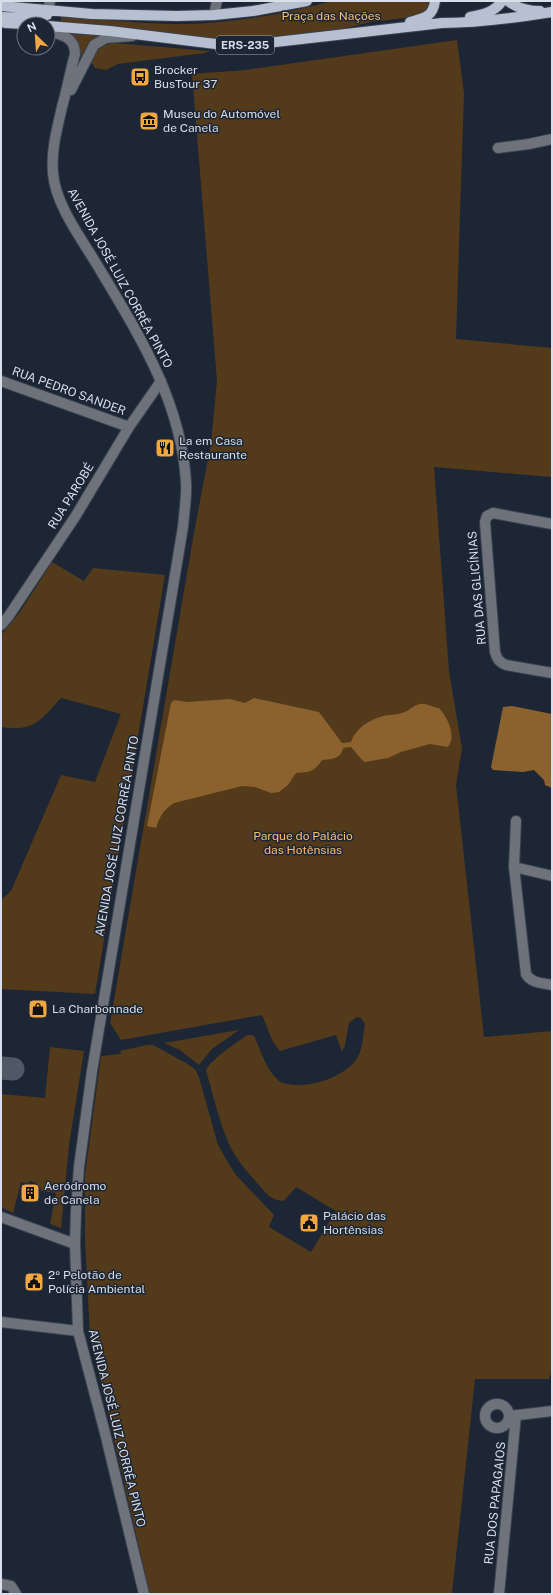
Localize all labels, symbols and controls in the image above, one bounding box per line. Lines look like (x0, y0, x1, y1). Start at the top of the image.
park label: Praça das Nações (281, 9, 381, 23)
north arrow (16, 16, 56, 56)
text: N (25, 20, 38, 34)
road number: ERS-235 (216, 36, 274, 54)
place label: Brocker BusTour 37 (154, 63, 217, 91)
bus stop icon: Brocker BusTour 37 (129, 66, 151, 88)
place label: Museu do Automóvel de Canela (163, 107, 280, 135)
museum icon: Museu do Automóvel de Canela (138, 110, 160, 132)
street label: AVENIDA JOSÉ LUIZ CORRÊA PINTO (65, 186, 176, 371)
street label: RUA PEDRO SANDER (10, 364, 128, 418)
place label: La em Casa Restaurante (179, 434, 247, 462)
restaurant icon: La em Casa Restaurante (154, 437, 176, 459)
street label: RUA PAROBÉ (45, 460, 97, 532)
street label: RUA DAS GLICÍNIAS (465, 531, 489, 645)
street label: AVENIDA JOSÉ LUIZ CORRÊA PINTO (92, 734, 142, 937)
park label: Parque do Palácio das Hotênsias (253, 829, 353, 857)
shop icon: La Charbonnade (27, 998, 49, 1020)
place label: La Charbonnade (52, 1002, 143, 1016)
place label: Aeródromo de Canela (44, 1179, 107, 1207)
building icon: Aeródromo de Canela (19, 1182, 41, 1204)
place label: Palácio das Hortênsias (323, 1209, 386, 1237)
public building icon: Palácio das Hortênsias (298, 1212, 320, 1234)
place label: 2º Pelotão de Polícia Ambiental (48, 1268, 146, 1296)
public building icon: 2º Pelotão de Polícia Ambiental (23, 1271, 45, 1293)
street label: AVENIDA JOSÉ LUIZ CORRÊA PINTO (86, 1328, 148, 1529)
street label: RUA DOS PAPAGAIOS (482, 1441, 508, 1565)

